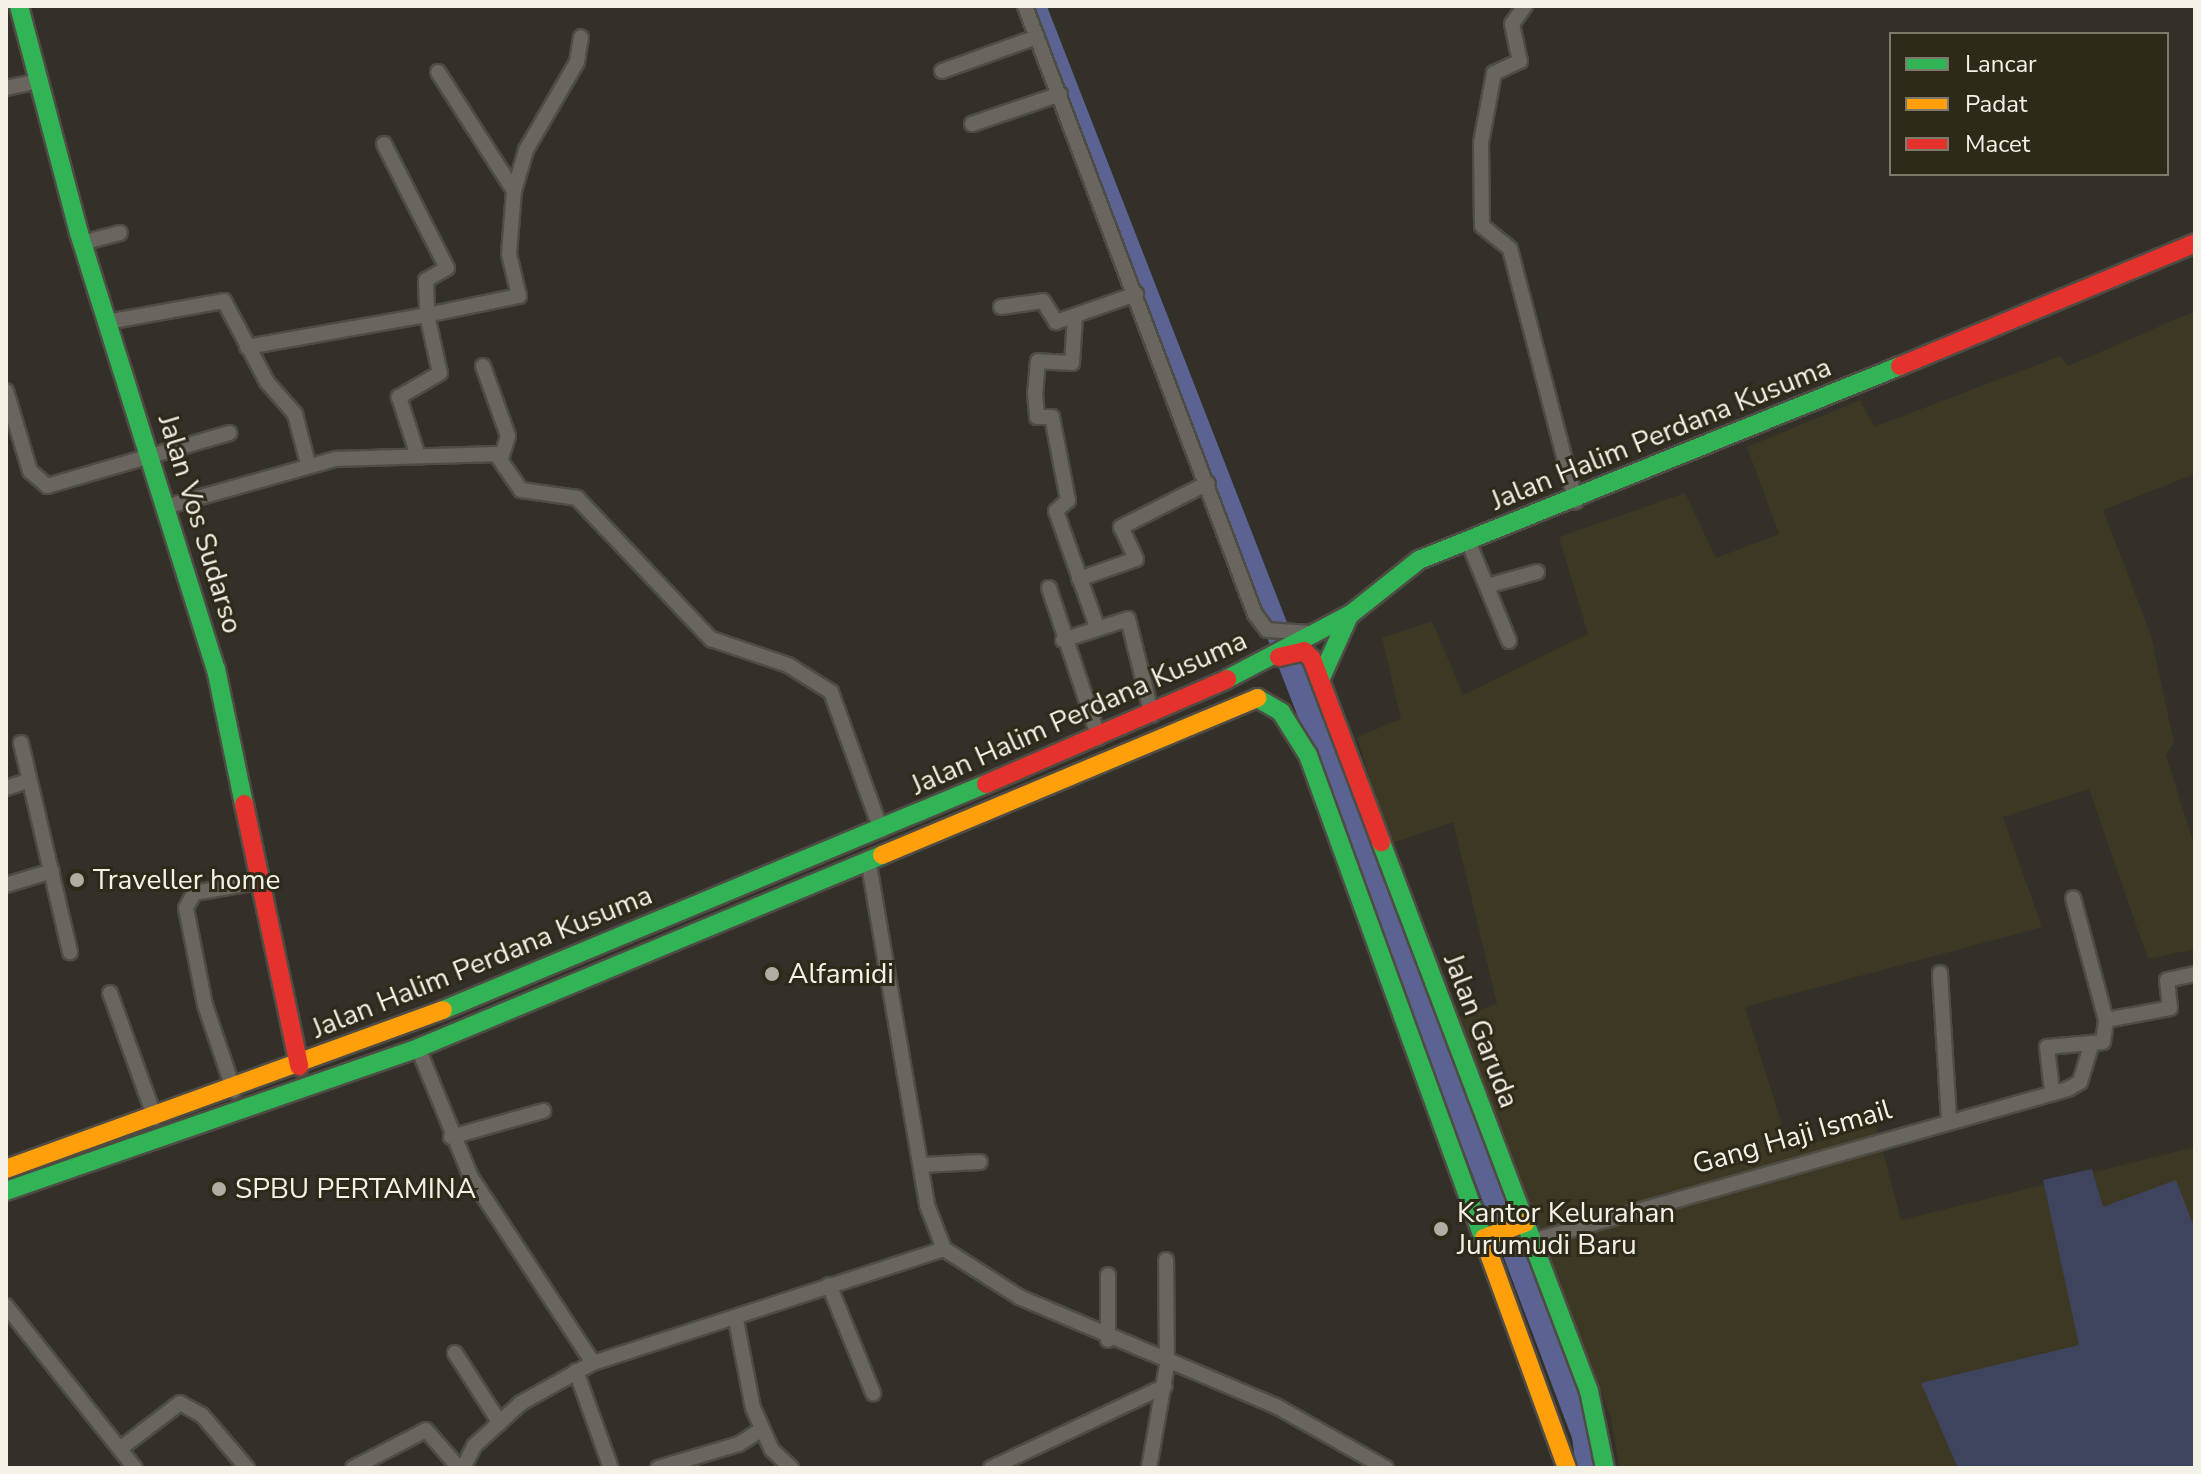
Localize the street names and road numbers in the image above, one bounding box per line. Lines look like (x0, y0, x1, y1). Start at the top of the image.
street label: Jalan Halim Perdana Kusuma (1486, 350, 1836, 518)
street label: Jalan Vos Sudarso (151, 411, 249, 637)
street label: Jalan Halim Perdana Kusuma (906, 624, 1252, 802)
street label: Jalan Halim Perdana Kusuma (307, 878, 657, 1046)
street label: Jalan Garuda (1436, 949, 1526, 1113)
street label: Gang Haji Ismail (1689, 1093, 1895, 1181)

